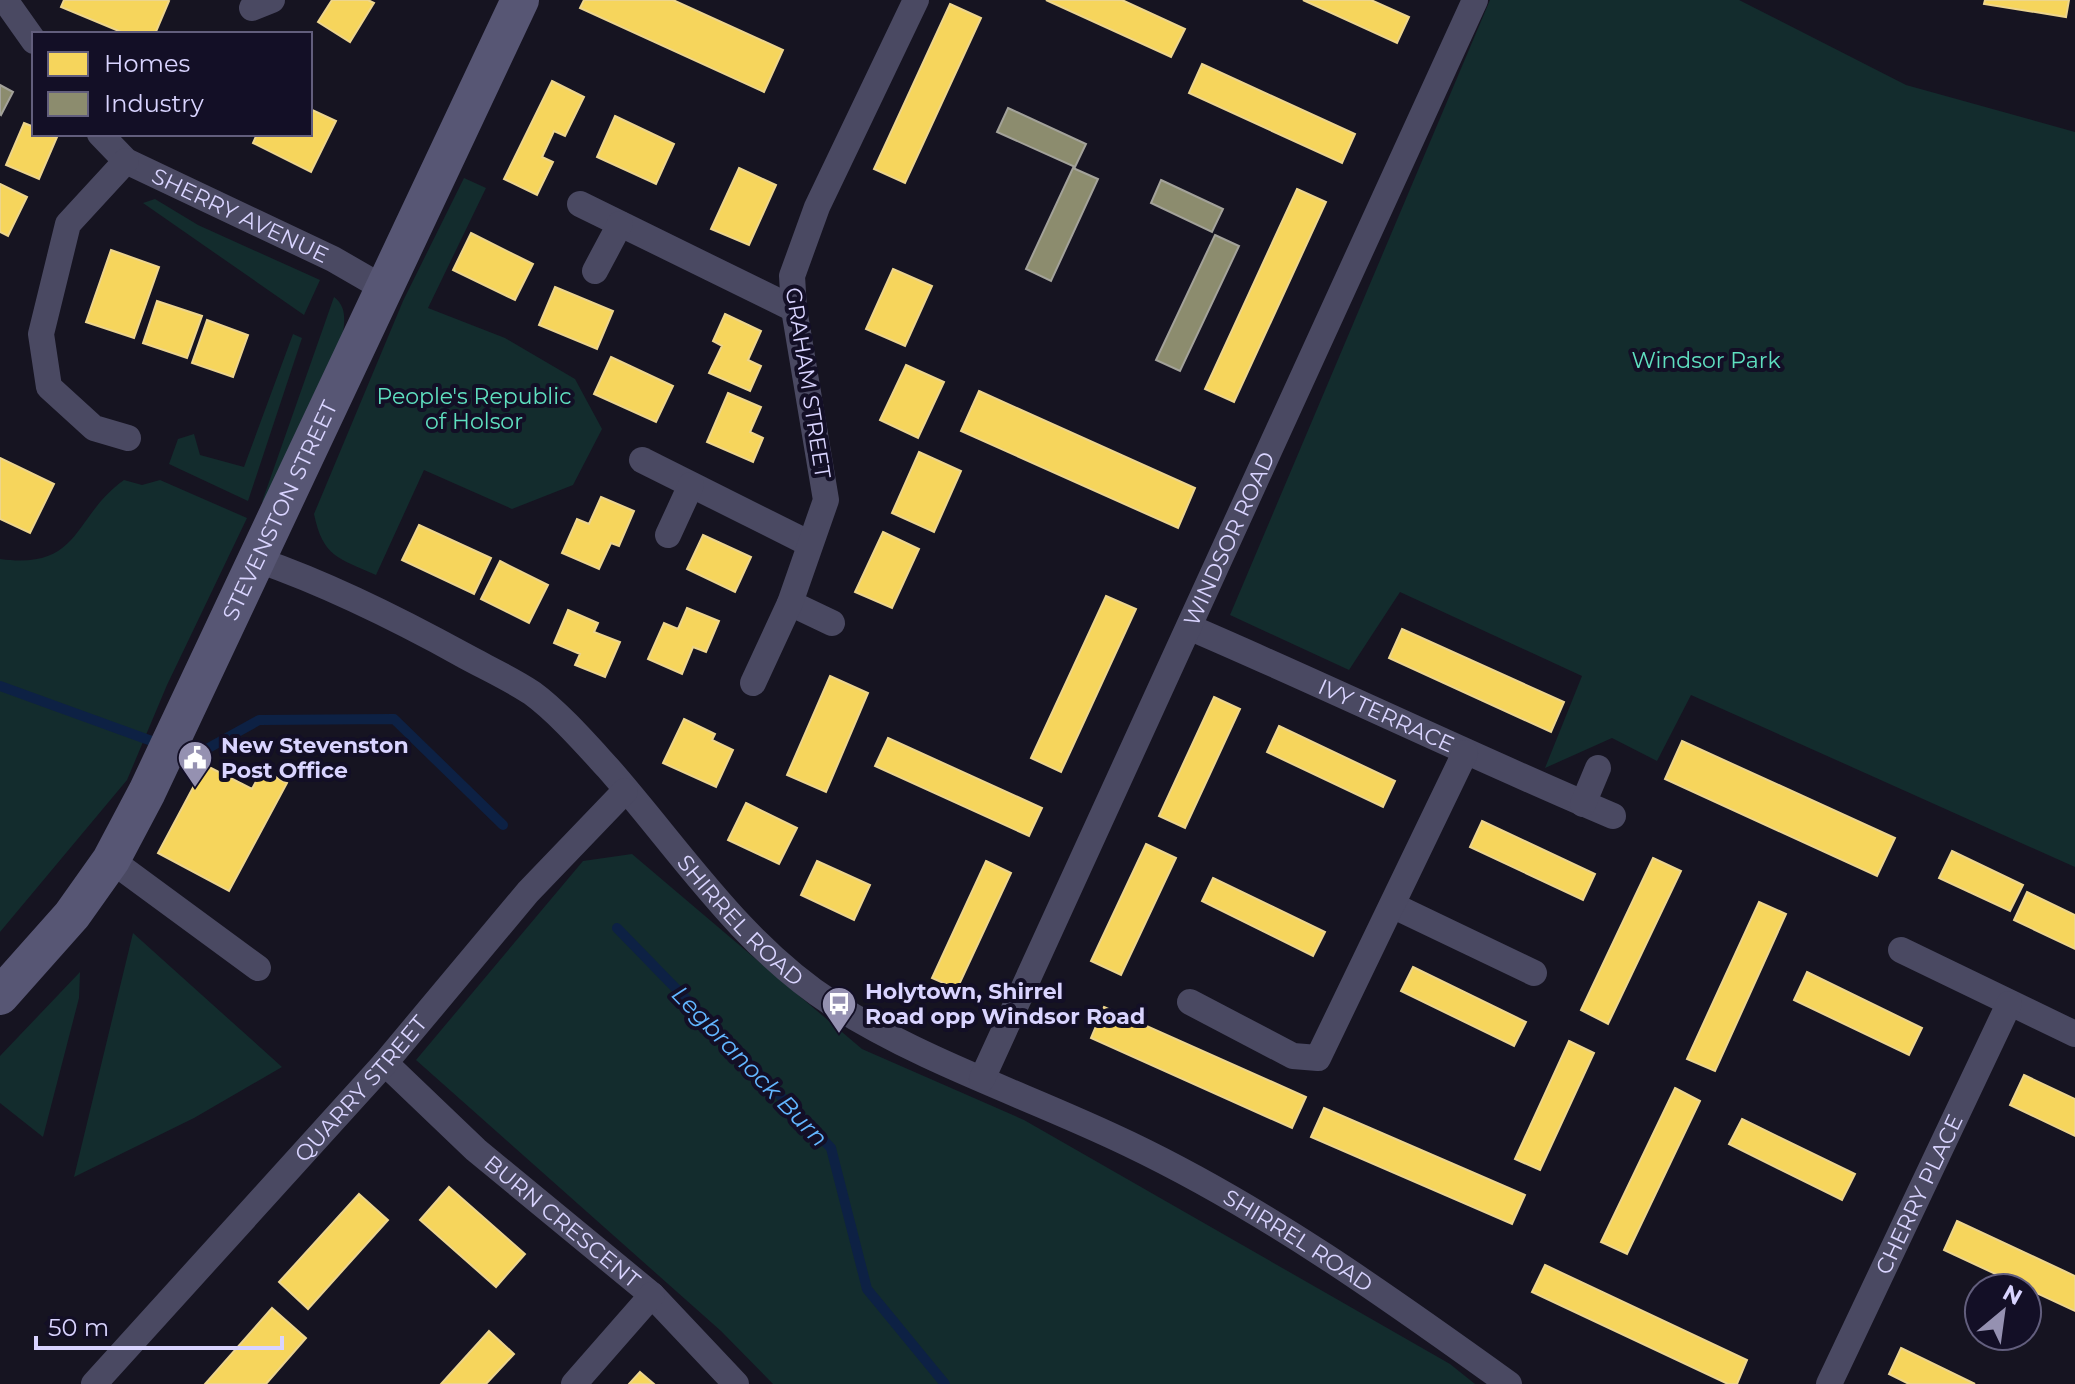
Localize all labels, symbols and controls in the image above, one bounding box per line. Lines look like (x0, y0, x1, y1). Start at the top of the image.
legend (32, 32, 312, 136)
text: Homes (104, 49, 190, 78)
text: Industry (104, 89, 204, 118)
street label: SHERRY AVENUE (148, 162, 333, 268)
street label: GRAHAM STREET (780, 286, 836, 481)
park label: Windsor Park (1631, 347, 1781, 374)
park label: People's Republic of Holsor (376, 383, 572, 435)
street label: STEVENSTON STREET (216, 396, 343, 625)
street label: WINDSOR ROAD (1177, 447, 1280, 630)
street label: IVY TERRACE (1314, 673, 1459, 758)
place label: New Stevenston Post Office (221, 732, 409, 784)
public building icon: New Stevenston Post Office (176, 739, 214, 789)
street label: SHIRREL ROAD (672, 849, 809, 991)
place label: Holytown, Shirrel Road opp Windsor Road (865, 978, 1145, 1030)
water label: Legbranock Burn (666, 980, 834, 1152)
bus stop icon: Holytown, Shirrel Road opp Windsor Road (820, 985, 858, 1035)
street label: QUARRY STREET (289, 1010, 433, 1167)
street label: CHERRY PLACE (1869, 1110, 1968, 1279)
street label: BURN CRESCENT (479, 1149, 646, 1294)
street label: SHIRREL ROAD (1219, 1183, 1378, 1298)
north arrow (1963, 1272, 2043, 1352)
text: N (1998, 1279, 2027, 1311)
scale bar (36, 1300, 282, 1350)
text: 50 m (48, 1313, 109, 1342)

